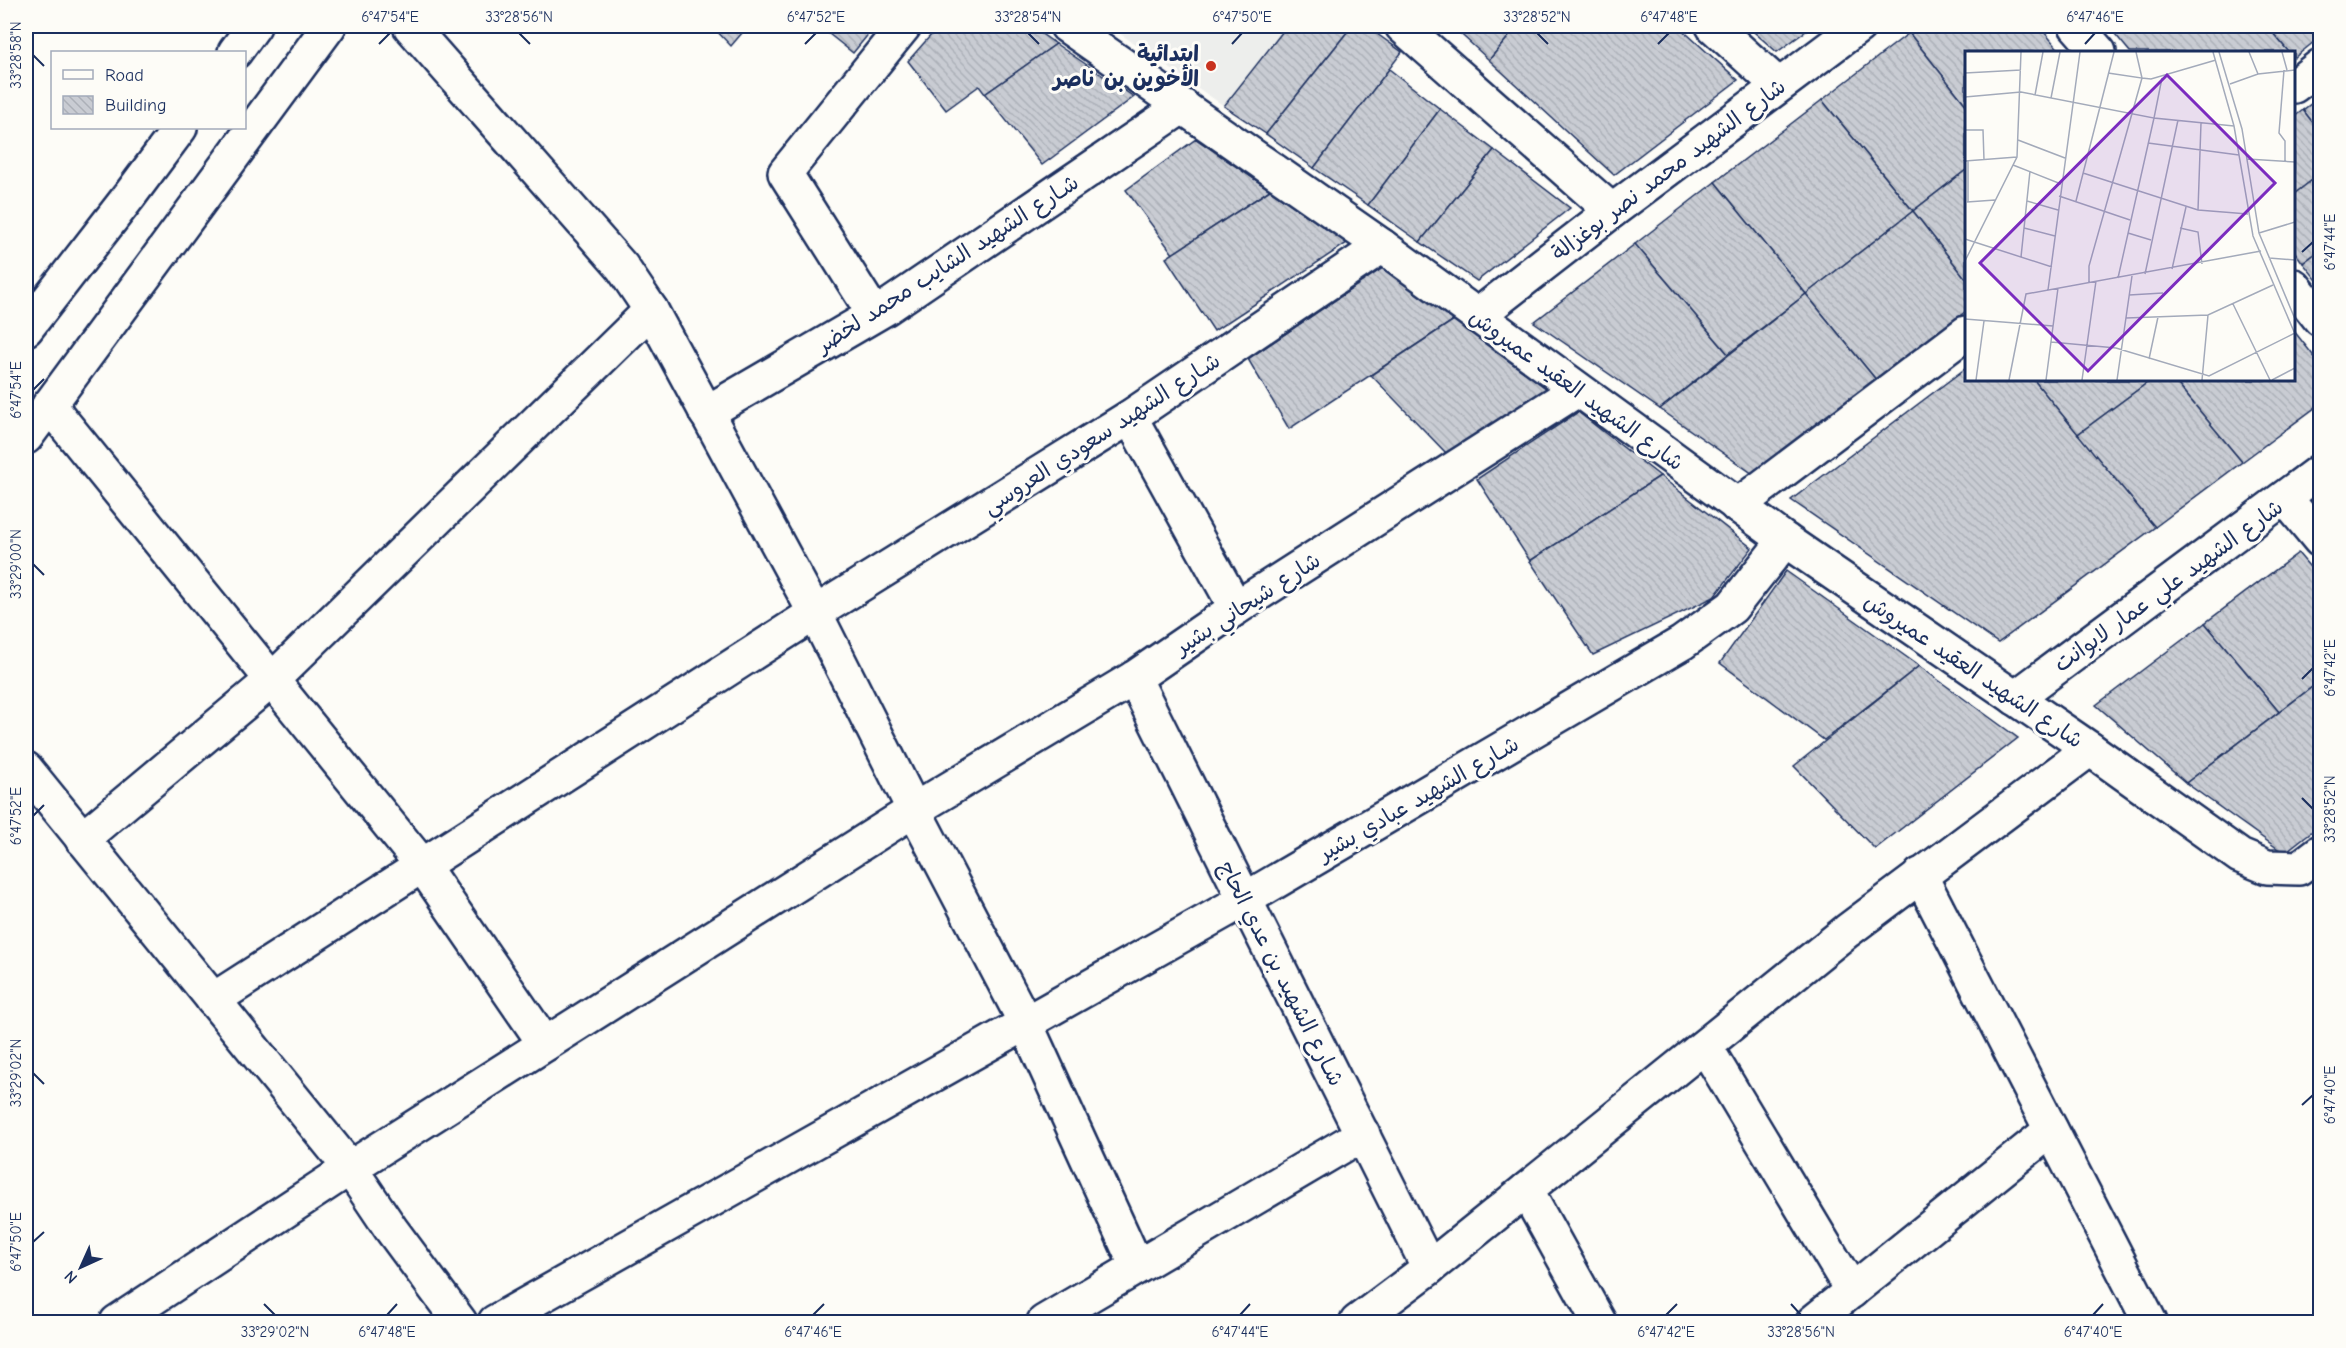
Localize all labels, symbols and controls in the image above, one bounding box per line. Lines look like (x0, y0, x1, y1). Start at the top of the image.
text: 6°47'54"E (361, 8, 419, 26)
text: 33°28'56"N (485, 8, 553, 26)
text: 6°47'52"E (787, 8, 845, 26)
text: 33°28'54"N (995, 8, 1061, 26)
text: 6°47'50"E (1212, 8, 1272, 26)
text: 33°28'52"N (1503, 8, 1571, 26)
text: 6°47'48"E (1640, 8, 1698, 26)
text: 6°47'46"E (2066, 8, 2124, 26)
text: 33°28'58"N (7, 21, 25, 89)
place label: ابتدائية الأخوين بن ناصر (1051, 41, 1199, 92)
legend (51, 51, 246, 129)
inset map (1965, 51, 2295, 381)
marker: ابتدائية الأخوين بن ناصر (1204, 59, 1218, 73)
text: Road (105, 65, 144, 86)
street label: شارع الشهيد محمد نصر بوغزالة (1546, 73, 1792, 268)
text: Building (105, 95, 167, 116)
street label: شـارع الشهيد الشايب محمد لخضر (810, 169, 1085, 361)
text: 6°47'44"E (2321, 214, 2339, 270)
street label: شارع الشهيد العقيد عميروش (1463, 303, 1688, 478)
street label: شـارع الشهيد سعودي العروسي (978, 347, 1228, 525)
text: 6°47'54"E (7, 361, 25, 419)
street label: شارع الشهيد علي عمار لابوانت (2049, 494, 2292, 682)
text: 33°29'00"N (7, 529, 25, 599)
street label: شارع شيحاني بشير (1168, 547, 1328, 667)
street label: شارع الشهيد العقيد عميروش (1858, 588, 2088, 755)
text: 6°47'42"E (2321, 639, 2339, 697)
street label: شـارع الشهيد عبادي بشير (1312, 731, 1525, 871)
text: 33°28'52"N (2321, 775, 2339, 843)
text: 6°47'52"E (7, 787, 25, 845)
street label: شـارع الشهيد بن عدي الحاج (1210, 857, 1349, 1092)
text: 33°29'02"N (7, 1039, 25, 1107)
text: 6°47'40"E (2321, 1066, 2339, 1124)
text: 6°47'50"E (7, 1212, 25, 1272)
north arrow (51, 1237, 111, 1297)
text: N (61, 1267, 81, 1287)
text: 33°29'02"N (241, 1323, 309, 1341)
text: 6°47'48"E (358, 1323, 416, 1341)
text: 6°47'46"E (784, 1323, 842, 1341)
text: 6°47'44"E (1212, 1323, 1268, 1341)
text: 6°47'42"E (1637, 1323, 1695, 1341)
text: 33°28'56"N (1767, 1323, 1835, 1341)
text: 6°47'40"E (2064, 1323, 2122, 1341)

